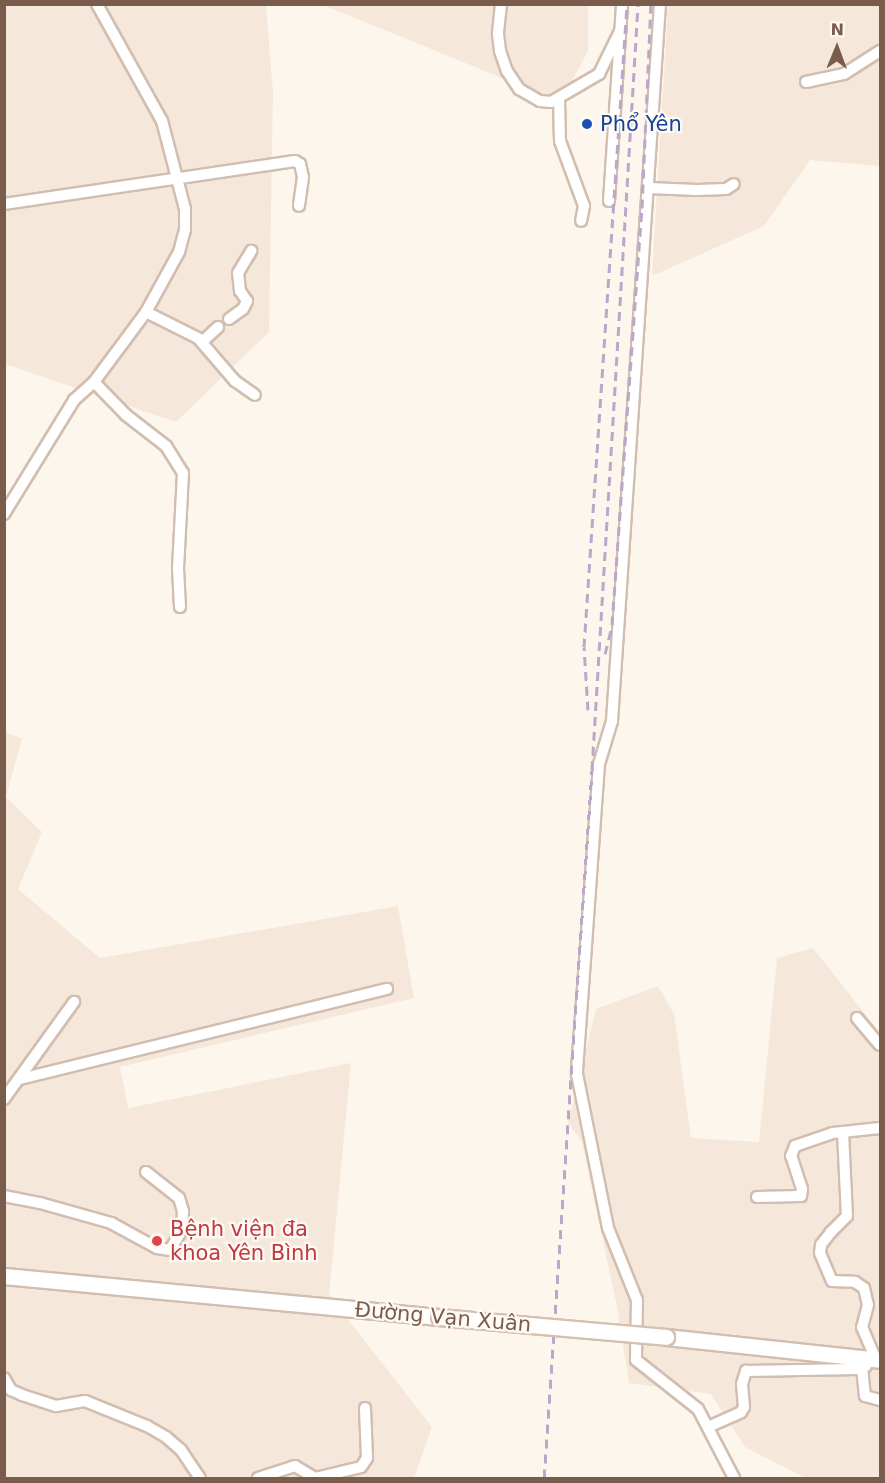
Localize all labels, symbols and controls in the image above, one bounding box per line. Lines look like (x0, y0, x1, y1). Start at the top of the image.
north arrow (807, 18, 867, 78)
text: N (830, 20, 844, 39)
place label: Phổ Yên (600, 111, 682, 137)
marker: Phổ Yên (578, 115, 596, 133)
place label: Bệnh viện đa khoa Yên Bình (170, 1216, 318, 1266)
marker: Bệnh viện đa khoa Yên Bình (148, 1232, 166, 1250)
street label: Đường Vạn Xuân (354, 1297, 532, 1337)

